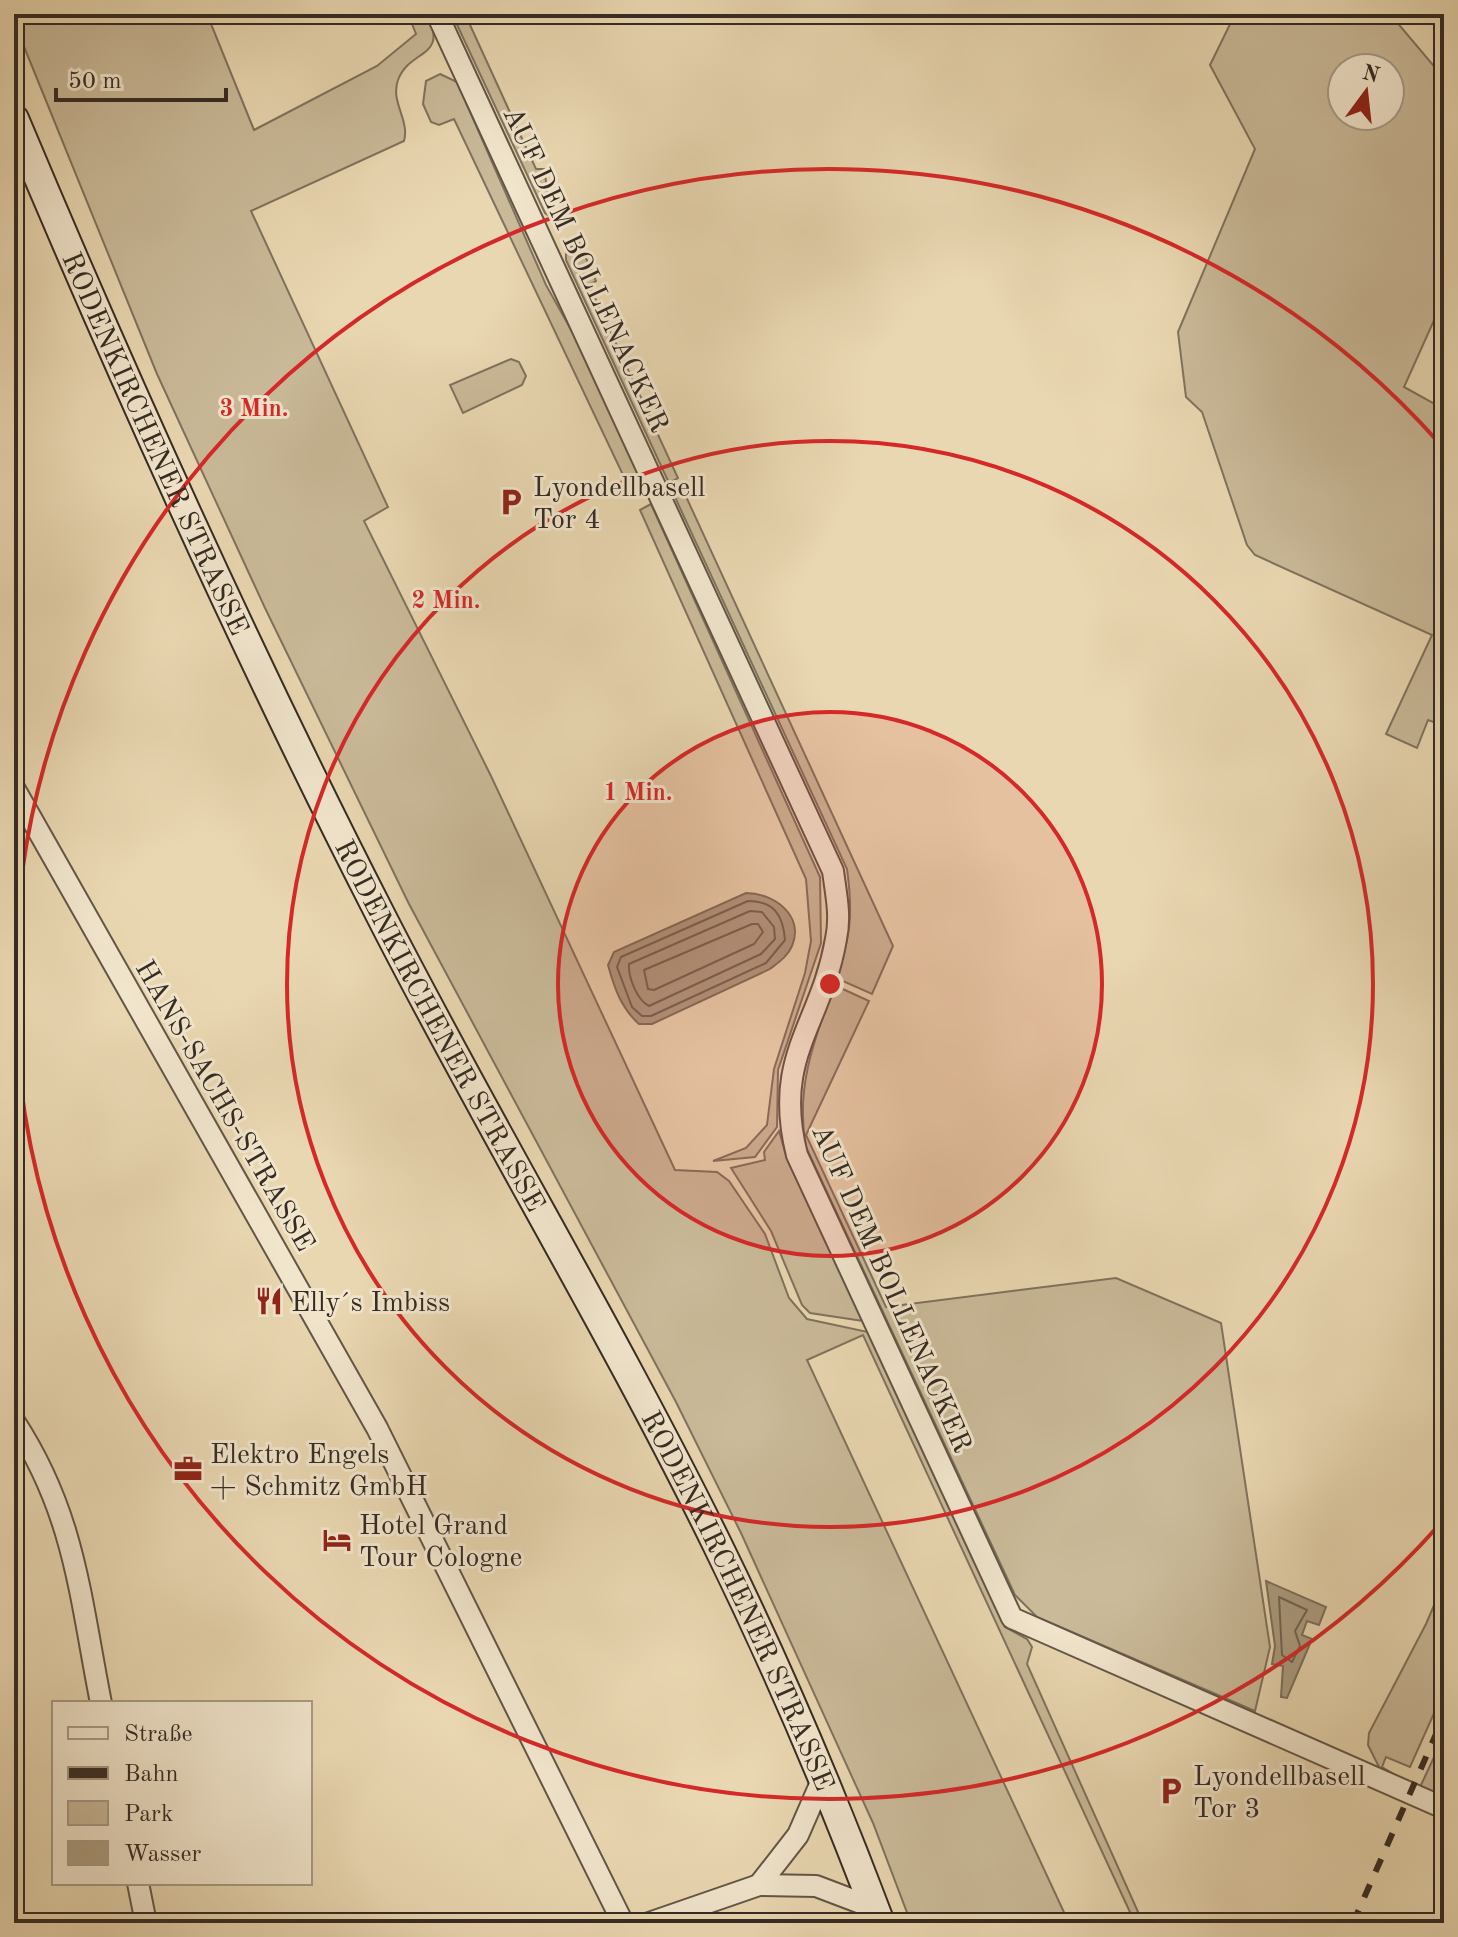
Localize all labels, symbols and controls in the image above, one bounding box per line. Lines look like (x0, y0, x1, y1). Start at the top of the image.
scale bar (56, 52, 226, 102)
north arrow (1326, 52, 1406, 132)
text: N (1360, 62, 1382, 87)
text: 50 m (68, 70, 122, 94)
street label: AUF DEM BOLLENACKER (496, 103, 672, 438)
street label: RODENKIRCHENER STRASSE (55, 249, 252, 640)
text: 3 Min. (219, 398, 289, 422)
place label: Lyondellbasell Tor 4 (533, 475, 705, 535)
parking icon: Lyondellbasell Tor 4 (496, 487, 526, 517)
text: 2 Min. (411, 590, 481, 614)
text: 1 Min. (603, 782, 673, 806)
street label: RODENKIRCHENER STRASSE (328, 836, 548, 1217)
street label: HANS-SACHS-STRASSE (129, 956, 318, 1257)
centre of rings (816, 970, 844, 998)
street label: AUF DEM BOLLENACKER (805, 1121, 975, 1458)
restaurant icon: Elly´s Imbiss (254, 1286, 284, 1316)
place label: Elly´s Imbiss (291, 1290, 450, 1318)
street label: RODENKIRCHENER STRASSE (635, 1407, 837, 1795)
place label: Elektro Engels + Schmitz GmbH (210, 1442, 428, 1502)
office icon: Elektro Engels + Schmitz GmbH (173, 1454, 203, 1484)
place label: Hotel Grand Tour Cologne (359, 1513, 522, 1573)
hotel icon: Hotel Grand Tour Cologne (322, 1525, 352, 1555)
legend (52, 1701, 312, 1885)
text: Straße (124, 1723, 193, 1747)
text: Bahn (124, 1763, 178, 1787)
place label: Lyondellbasell Tor 3 (1193, 1764, 1365, 1824)
parking icon: Lyondellbasell Tor 3 (1156, 1776, 1186, 1806)
text: Park (124, 1803, 173, 1827)
text: Wasser (124, 1843, 201, 1867)

